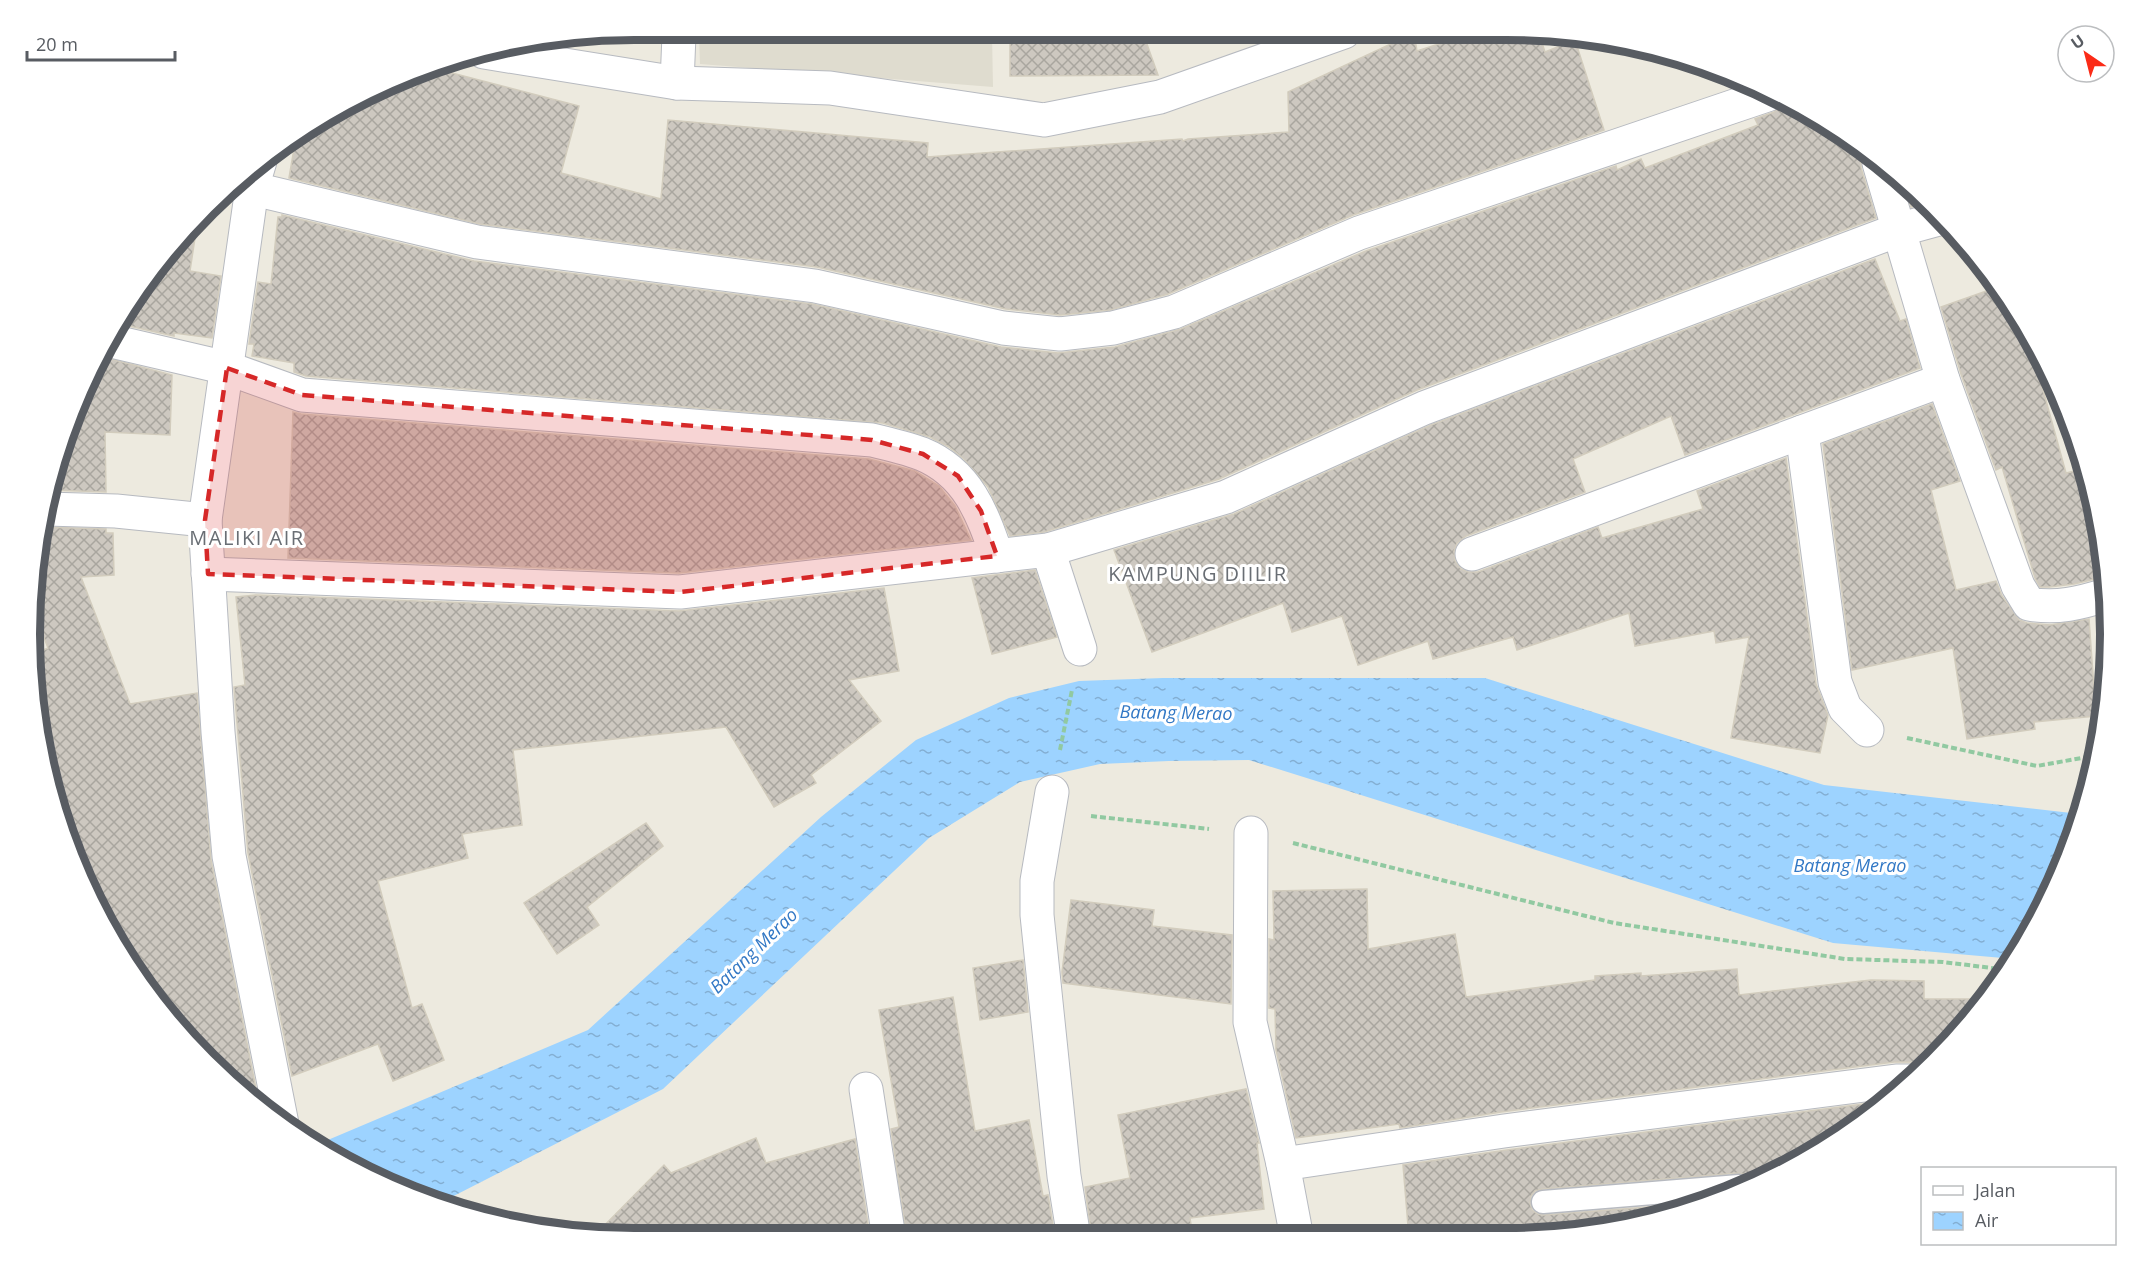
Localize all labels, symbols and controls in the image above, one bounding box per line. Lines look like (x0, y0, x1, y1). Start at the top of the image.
scale bar (27, 24, 176, 62)
north arrow (2056, 24, 2116, 84)
text: U (2066, 29, 2089, 54)
text: 20 m (36, 32, 78, 56)
district label: MALIKI AIR (189, 524, 305, 551)
district label: KAMPUNG DIILIR (1108, 560, 1288, 587)
water label: Batang Merao (1119, 699, 1233, 725)
water label: Batang Merao (1794, 853, 1906, 877)
water label: Batang Merao (704, 902, 802, 998)
legend (1921, 1167, 2116, 1245)
text: Jalan (1973, 1178, 2015, 1202)
text: Air (1975, 1208, 1999, 1232)

